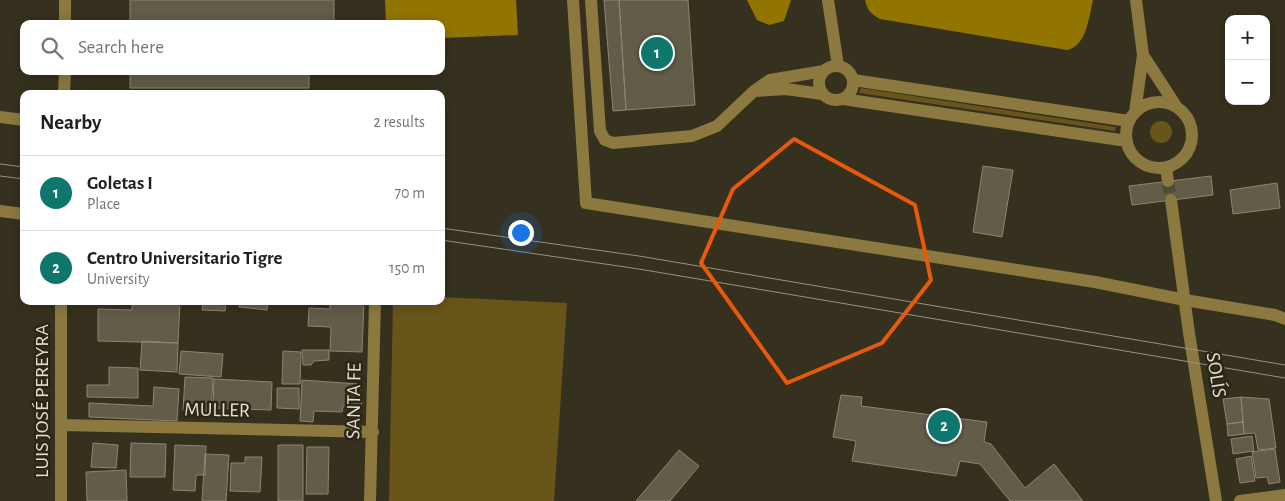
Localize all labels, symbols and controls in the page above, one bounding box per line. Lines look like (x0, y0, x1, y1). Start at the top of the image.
map controls (1225, 15, 1270, 105)
button: + (1225, 15, 1270, 60)
search box (20, 20, 445, 75)
icon: search (38, 34, 66, 62)
pin: 1 (641, 34, 673, 72)
text: Search here (78, 38, 164, 57)
button: − (1225, 60, 1270, 105)
text: Nearby (40, 112, 101, 133)
text: 2 results (373, 114, 425, 130)
text: Goletas I (87, 174, 153, 193)
text: 1 (53, 185, 59, 201)
text: 70 m (394, 185, 425, 201)
text: Place (87, 196, 120, 212)
your location (508, 220, 534, 246)
text: Centro Universitario Tigre (87, 249, 283, 268)
text: 2 (52, 260, 60, 276)
text: 150 m (389, 260, 425, 276)
text: University (87, 271, 150, 287)
street label: LUIS JOSÉ PEREYRA (31, 324, 52, 478)
street label: SOLÍS (1203, 351, 1230, 399)
street label: SANTA FE (343, 362, 365, 439)
street label: MULLER (184, 399, 250, 421)
pin: 2 (928, 407, 960, 445)

